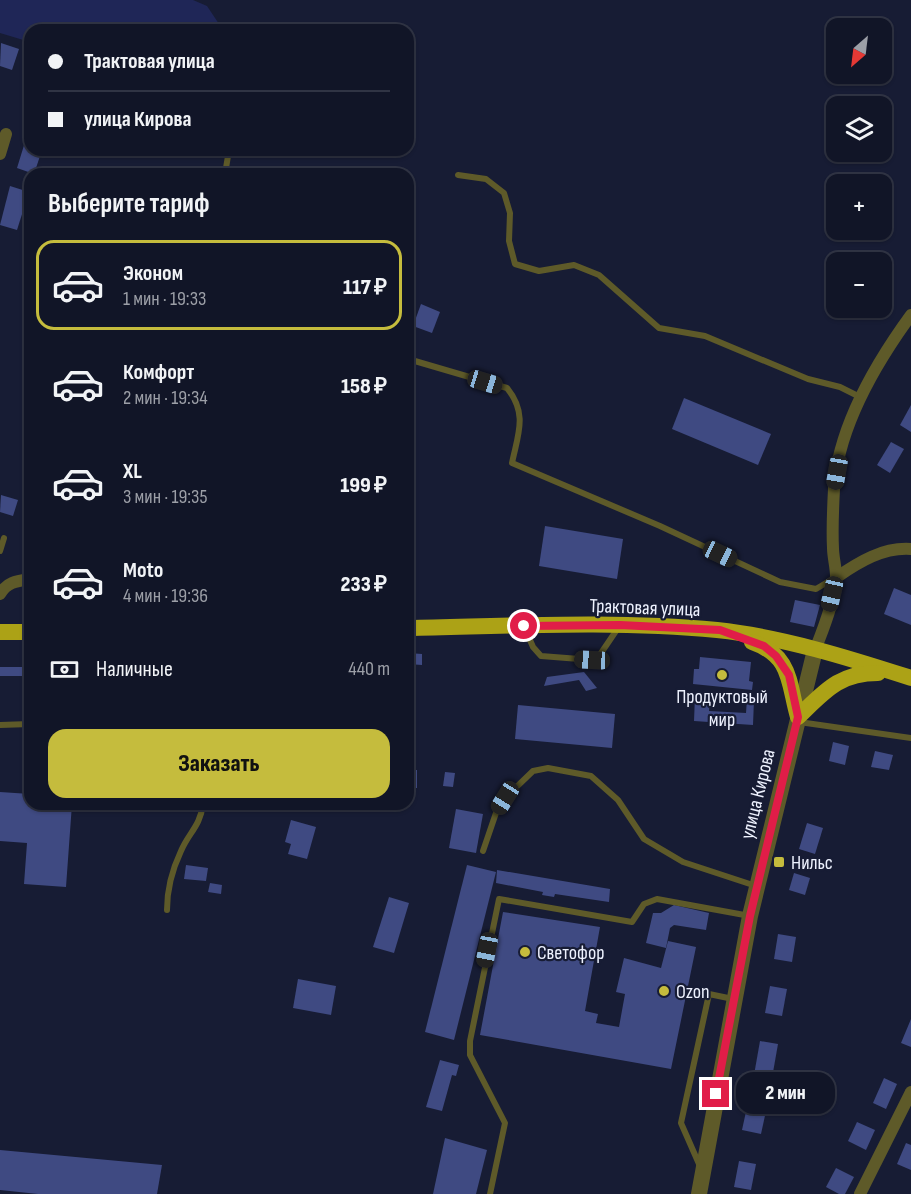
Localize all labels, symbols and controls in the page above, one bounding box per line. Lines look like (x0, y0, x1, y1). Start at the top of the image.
north arrow (826, 18, 892, 84)
map controls (826, 18, 892, 318)
text: Трактовая улица (84, 48, 215, 75)
button: layers (826, 96, 892, 162)
text: улица Кирова (84, 106, 191, 133)
button: + (826, 174, 892, 240)
text: Выберите тариф (48, 188, 210, 220)
button: − (826, 252, 892, 318)
icon: car (51, 258, 105, 312)
text: Эконом (123, 260, 183, 287)
text: 117 ₽ (343, 274, 387, 301)
text: 1 мин · 19:33 (123, 287, 206, 311)
icon: car (51, 357, 105, 411)
text: Комфорт (123, 359, 194, 386)
car (465, 368, 505, 396)
text: 158 ₽ (341, 373, 387, 400)
text: 2 мин · 19:34 (123, 386, 208, 410)
car (825, 453, 849, 491)
icon: car (51, 456, 105, 510)
text: XL (123, 458, 142, 485)
text: 199 ₽ (340, 472, 387, 499)
text: 3 мин · 19:35 (123, 485, 207, 509)
car (700, 538, 740, 570)
icon: car (51, 555, 105, 609)
text: Moto (123, 557, 163, 584)
text: 233 ₽ (341, 571, 387, 598)
car (819, 574, 845, 614)
text: 4 мин · 19:36 (123, 584, 208, 608)
street label: Трактовая улица (589, 594, 701, 622)
route start (510, 612, 537, 639)
car (574, 650, 610, 670)
icon: cash (48, 653, 81, 686)
text: Наличные (96, 656, 173, 683)
text: 440 m (348, 657, 390, 681)
marker: Продуктовый мир (715, 668, 729, 682)
place label: Продуктовый мир (676, 685, 768, 732)
button: Заказать (48, 729, 390, 798)
street label: улица Кирова (735, 747, 781, 842)
car (488, 778, 522, 818)
place label: Нильс (791, 851, 833, 875)
marker: Нильс (772, 855, 786, 869)
car (475, 931, 499, 969)
place label: Светофор (537, 941, 605, 965)
marker: Светофор (518, 945, 532, 959)
place label: Ozon (676, 980, 710, 1004)
marker: Ozon (657, 984, 671, 998)
callout: 2 мин (737, 1073, 836, 1115)
route end (702, 1080, 729, 1107)
text: 2 мин (765, 1081, 806, 1105)

